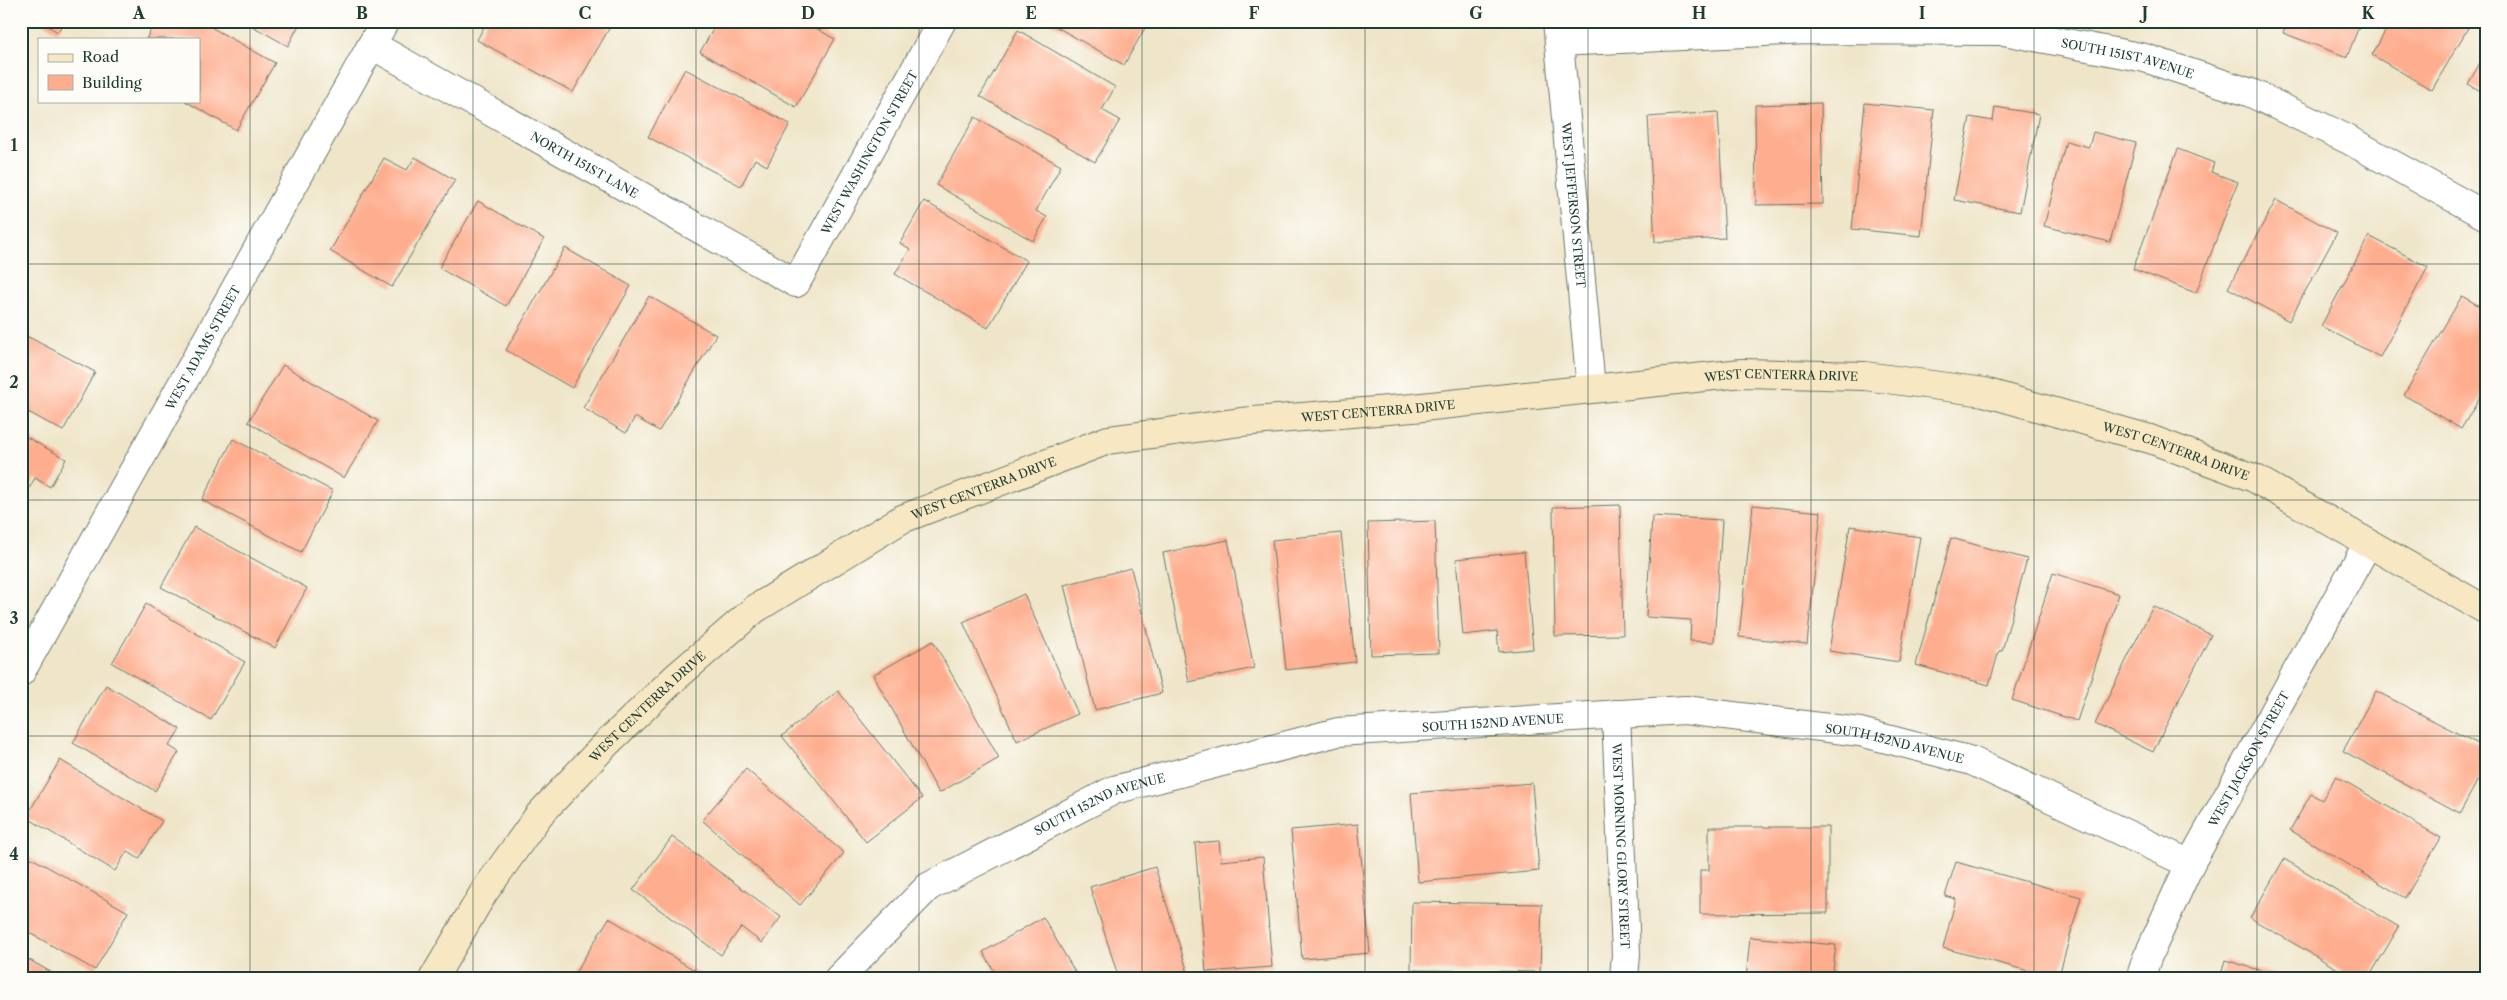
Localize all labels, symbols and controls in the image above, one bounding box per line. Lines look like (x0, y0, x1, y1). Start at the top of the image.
text: A (132, 3, 146, 23)
text: B (356, 3, 368, 23)
text: C (579, 3, 591, 23)
text: D (801, 3, 815, 23)
text: E (1025, 3, 1037, 23)
text: F (1249, 3, 1260, 23)
text: G (1469, 3, 1483, 23)
text: H (1692, 3, 1706, 23)
text: I (1919, 3, 1926, 23)
text: J (2139, 3, 2148, 23)
text: K (2362, 3, 2376, 23)
street label: SOUTH 151ST AVENUE (2060, 35, 2196, 81)
legend (38, 38, 200, 102)
text: Road (82, 47, 119, 66)
street label: WEST WASHINGTON STREET (817, 68, 921, 238)
text: Building (82, 73, 142, 92)
street label: WEST JEFFERSON STREET (1559, 121, 1589, 289)
street label: NORTH 151ST LANE (528, 128, 641, 201)
text: 1 (10, 135, 18, 155)
street label: WEST ADAMS STREET (161, 282, 243, 413)
street label: WEST CENTERRA DRIVE (1702, 365, 1858, 385)
text: 2 (9, 372, 19, 392)
street label: WEST CENTERRA DRIVE (1300, 396, 1456, 425)
street label: WEST CENTERRA DRIVE (2100, 418, 2252, 483)
street label: WEST CENTERRA DRIVE (908, 453, 1058, 523)
text: 3 (9, 608, 19, 628)
street label: WEST CENTERRA DRIVE (585, 648, 708, 765)
street label: WEST JACKSON STREET (2204, 688, 2292, 830)
street label: SOUTH 152ND AVENUE (1421, 710, 1564, 734)
street label: SOUTH 152ND AVENUE (1824, 720, 1966, 766)
street label: WEST MORNING GLORY STREET (1610, 742, 1633, 949)
street label: SOUTH 152ND AVENUE (1031, 770, 1167, 838)
text: 4 (9, 844, 19, 864)

